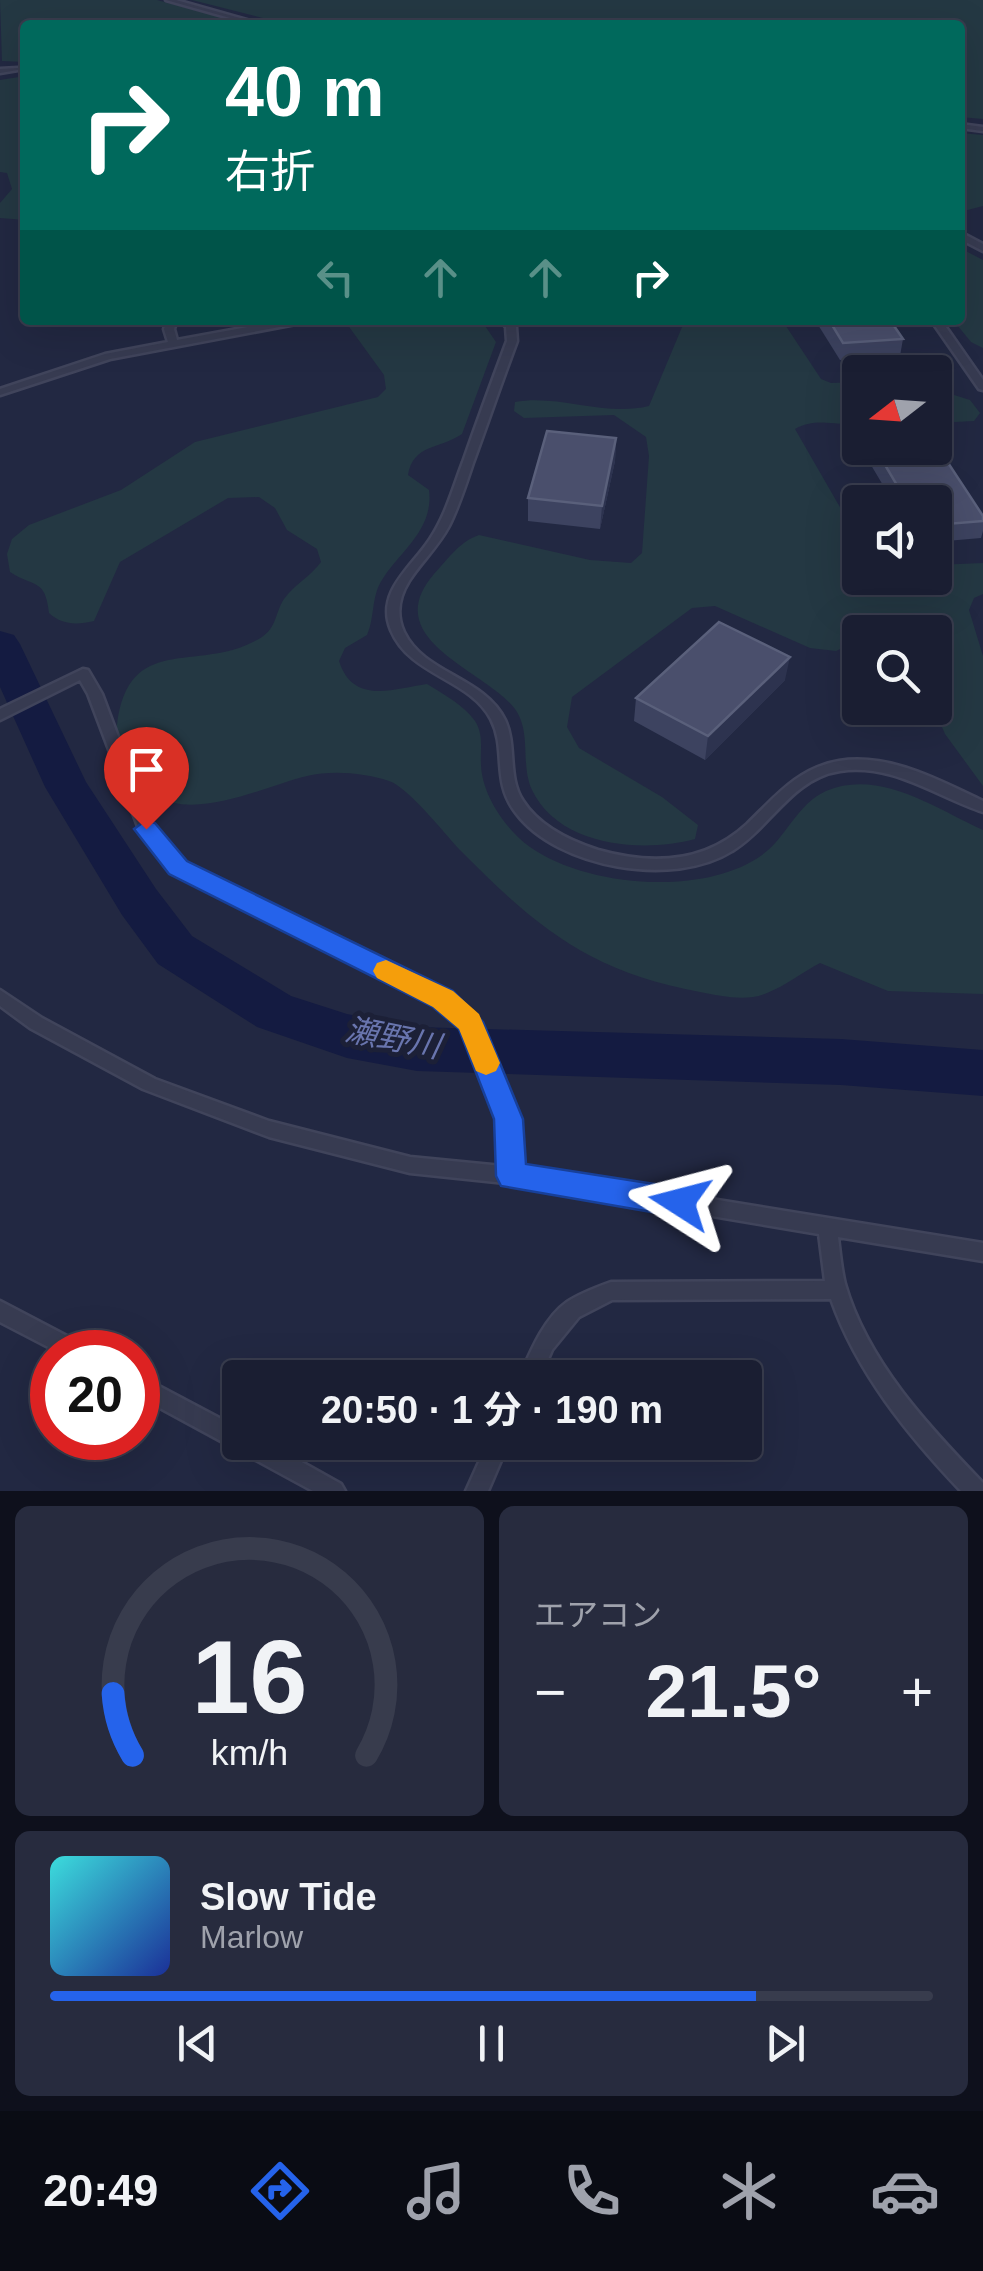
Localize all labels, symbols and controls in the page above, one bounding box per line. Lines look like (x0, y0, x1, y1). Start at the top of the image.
text: 40 m (225, 53, 385, 131)
icon: right (60, 60, 190, 190)
text: 右折 (225, 146, 315, 197)
icon: left (308, 250, 363, 305)
icon: ahead (413, 250, 468, 305)
icon: ahead (518, 250, 573, 305)
icon: right (623, 250, 678, 305)
north arrow (842, 355, 952, 465)
map controls (842, 355, 952, 725)
button: sound (842, 485, 952, 595)
button: search (842, 615, 952, 725)
pin (104, 727, 189, 830)
icon: arrive (119, 742, 174, 797)
water label: 瀬野川 (342, 1011, 446, 1065)
position arrow (628, 1150, 732, 1254)
speed limit sign: 20 (30, 1330, 160, 1460)
text: 20:50 · 1 分 · 190 m (321, 1389, 663, 1431)
text: エアコン (534, 1597, 662, 1633)
text: 16 (192, 1619, 307, 1735)
text: 21.5° (646, 1649, 821, 1733)
text: − (534, 1661, 566, 1723)
text: + (901, 1661, 933, 1723)
text: km/h (211, 1733, 288, 1773)
text: Slow Tide (200, 1876, 377, 1918)
text: Marlow (200, 1919, 303, 1955)
icon: previous (170, 2016, 225, 2071)
icon: pause (464, 2016, 519, 2071)
icon: next (758, 2016, 813, 2071)
icon: directions (245, 2156, 315, 2226)
icon: music (401, 2156, 471, 2226)
icon: phone (557, 2156, 627, 2226)
icon: climate (714, 2156, 784, 2226)
icon: car (870, 2156, 940, 2226)
text: 20:49 (43, 2165, 158, 2216)

